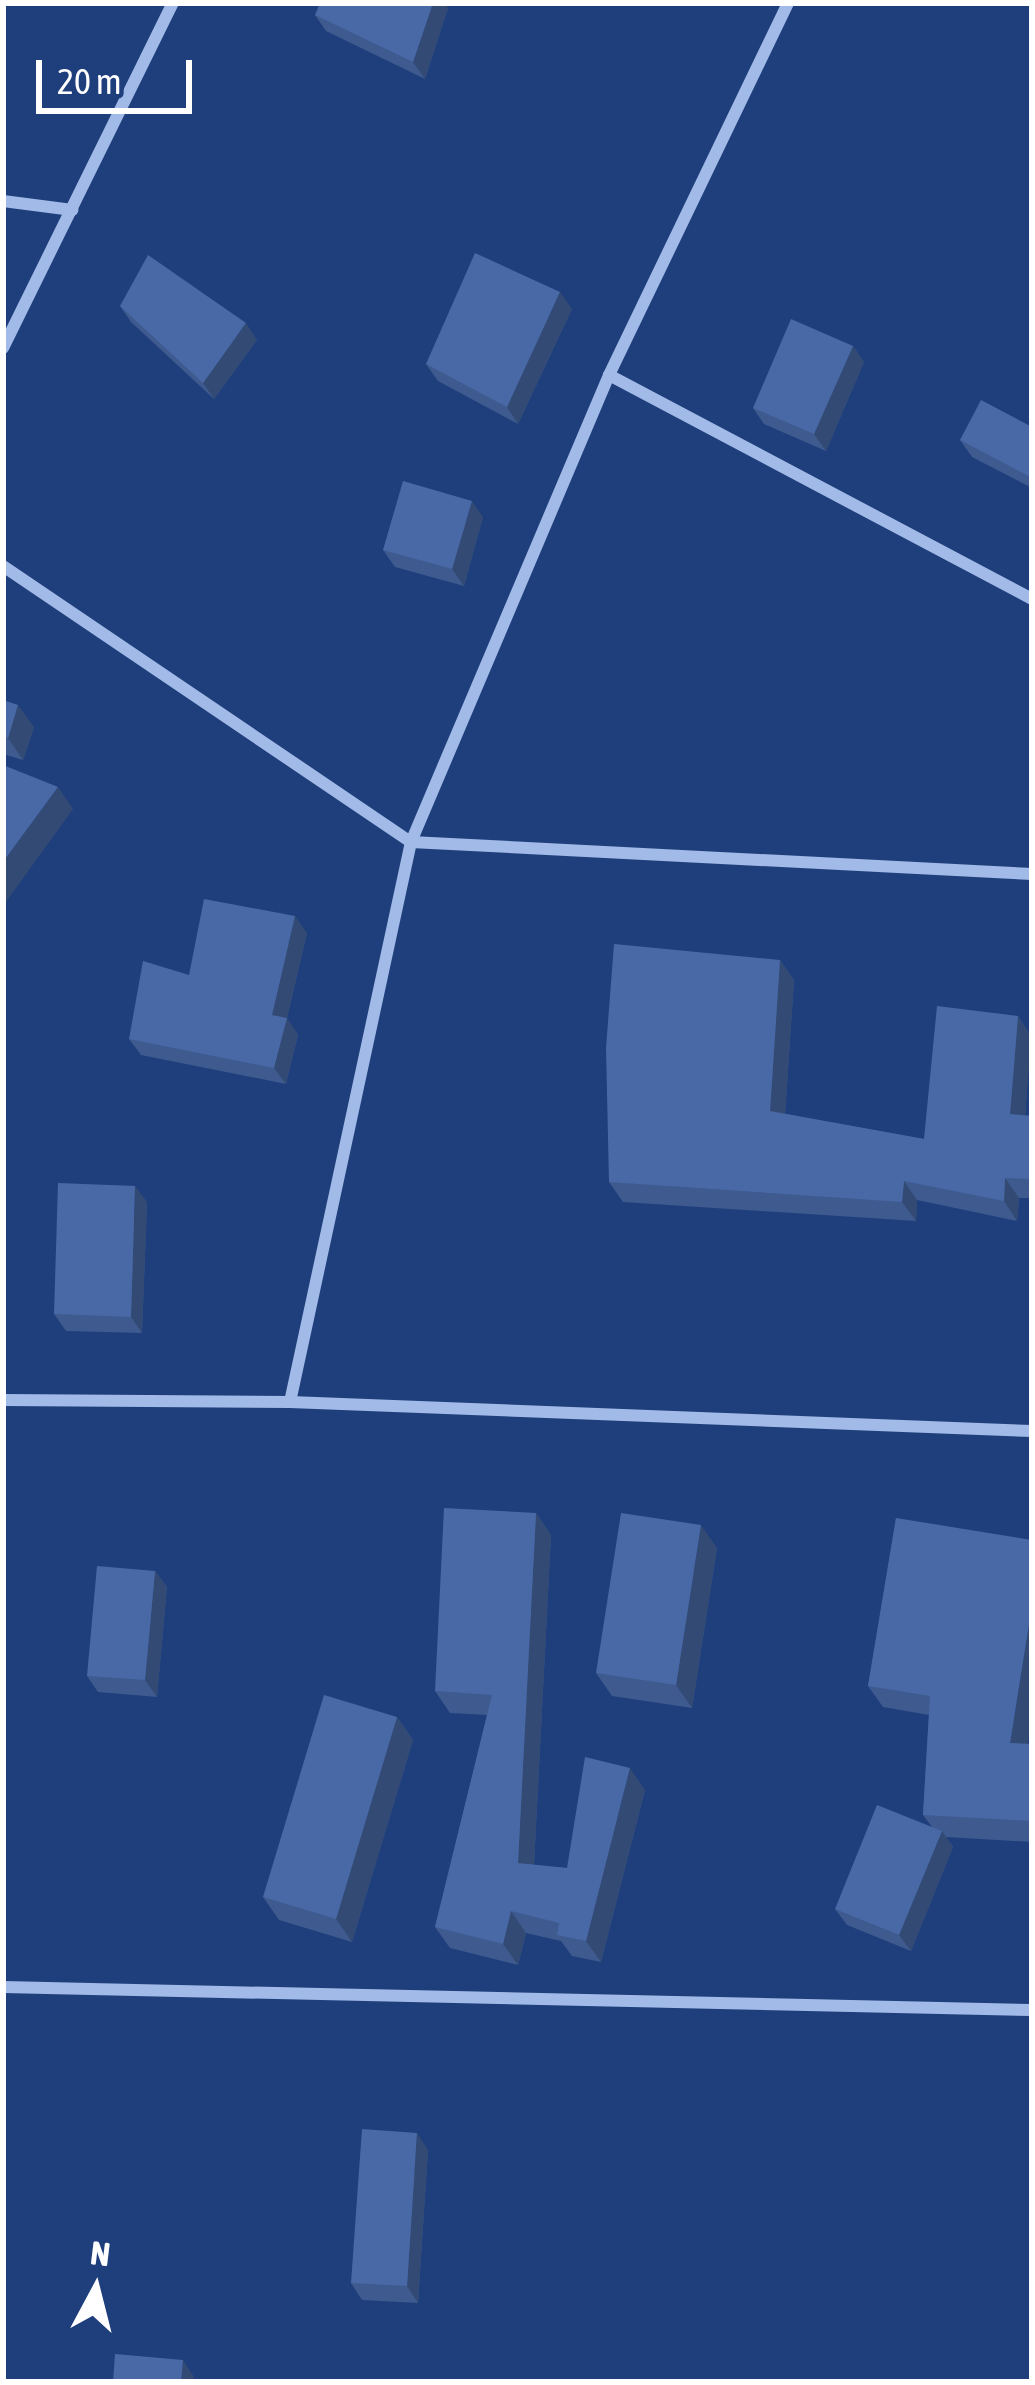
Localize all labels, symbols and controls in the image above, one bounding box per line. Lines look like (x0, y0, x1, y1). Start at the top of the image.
scale bar (42, 36, 198, 110)
text: 20 m (57, 60, 122, 102)
north arrow (36, 2229, 156, 2349)
text: N (88, 2233, 112, 2273)

